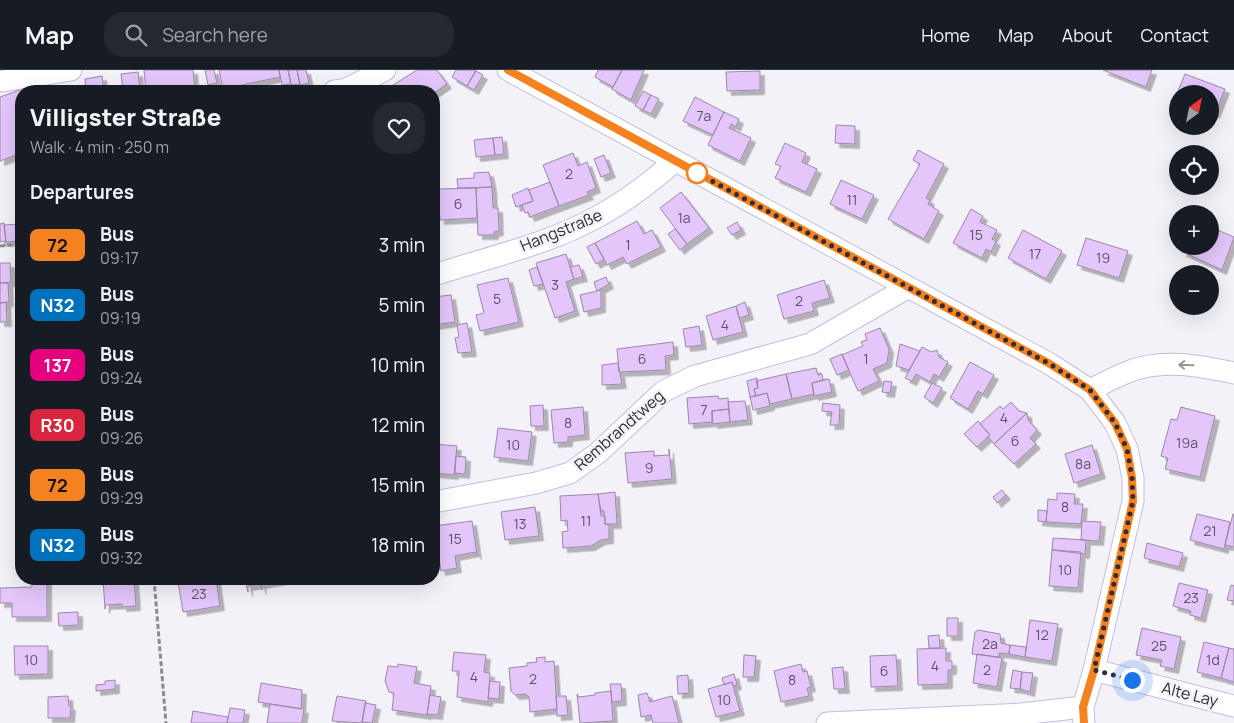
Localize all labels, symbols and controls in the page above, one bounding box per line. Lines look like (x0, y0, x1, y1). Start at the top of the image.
search box (104, 12, 454, 57)
text: Map (25, 18, 74, 51)
icon: search (122, 21, 150, 49)
text: Search here (162, 22, 268, 48)
text: Home (921, 23, 970, 47)
text: Map (998, 23, 1034, 47)
text: About (1062, 23, 1112, 47)
text: Contact (1140, 23, 1209, 47)
north arrow (1169, 85, 1219, 135)
map controls (1169, 85, 1219, 315)
text: Villigster Straße (30, 100, 221, 133)
button: heart (373, 102, 425, 154)
house number: 7a (697, 106, 711, 125)
text: Walk · 4 min · 250 m (30, 136, 169, 158)
button: locate (1169, 145, 1219, 195)
unlabelled marker (686, 162, 708, 184)
house number: 2 (565, 164, 573, 183)
text: Departures (30, 179, 134, 205)
house number: 11 (847, 190, 857, 209)
house number: 6 (454, 194, 462, 213)
street label: Hangstraße (517, 204, 605, 256)
button: + (1169, 205, 1219, 255)
house number: 1a (677, 208, 691, 227)
text: Bus (100, 221, 134, 247)
house number: 15 (969, 225, 983, 244)
text: 3 min (379, 232, 425, 258)
text: 72 (47, 233, 68, 257)
house number: 1 (625, 235, 631, 254)
house number: 17 (1029, 244, 1041, 263)
text: 09:17 (100, 247, 139, 269)
house number: 19 (1096, 248, 1110, 267)
button: − (1169, 265, 1219, 315)
house number: 3 (551, 275, 559, 294)
text: Bus (100, 281, 134, 307)
house number: 5 (493, 289, 501, 308)
house number: 2 (795, 291, 803, 310)
text: 5 min (378, 292, 425, 318)
text: N32 (40, 293, 75, 317)
text: 09:19 (100, 307, 141, 329)
house number: 4 (721, 315, 729, 334)
text: Bus (100, 341, 134, 367)
house number: 6 (638, 349, 646, 368)
house number: 1 (863, 349, 869, 368)
text: 10 min (370, 352, 425, 378)
text: 137 (44, 353, 71, 377)
one-way arrow (1178, 360, 1194, 370)
text: 09:24 (100, 367, 143, 389)
street label: Rembrandtweg (569, 385, 669, 475)
house number: 7 (700, 400, 708, 419)
text: Bus (100, 401, 134, 427)
house number: 4 (1000, 408, 1008, 427)
text: 12 min (371, 412, 425, 438)
text: R30 (40, 413, 75, 437)
house number: 8 (564, 413, 572, 432)
text: 09:26 (100, 427, 144, 449)
house number: 6 (1011, 431, 1019, 450)
house number: 19a (1176, 433, 1198, 452)
house number: 10 (506, 435, 520, 454)
house number: 8a (1075, 454, 1091, 473)
house number: 9 (645, 458, 653, 477)
text: Bus (100, 461, 134, 487)
text: 15 min (371, 472, 425, 498)
text: 72 (47, 473, 68, 497)
text: 09:29 (100, 487, 144, 509)
house number: 8 (1061, 497, 1069, 516)
house number: 11 (581, 511, 591, 530)
house number: 13 (513, 514, 527, 533)
text: Bus (100, 521, 134, 547)
house number: 21 (1203, 521, 1217, 540)
house number: 15 (448, 529, 462, 548)
text: 18 min (371, 532, 425, 558)
text: N32 (40, 533, 75, 557)
text: 09:32 (100, 547, 142, 569)
house number: 10 (1058, 560, 1072, 579)
house number: 23 (191, 584, 207, 603)
house number: 23 (1183, 588, 1199, 607)
house number: 12 (1035, 625, 1049, 644)
house number: 2a (982, 634, 998, 653)
house number: 25 (1151, 636, 1167, 655)
house number: 10 (24, 650, 38, 669)
house number: 1d (1206, 650, 1220, 669)
house number: 4 (931, 656, 939, 675)
house number: 2 (983, 660, 991, 679)
house number: 6 (880, 661, 888, 680)
house number: 4 (470, 667, 478, 686)
your location (1120, 668, 1145, 693)
house number: 2 (529, 669, 537, 688)
house number: 8 (788, 670, 796, 689)
street label: Alte Lay (1159, 676, 1221, 712)
house number: 10 (717, 690, 731, 709)

